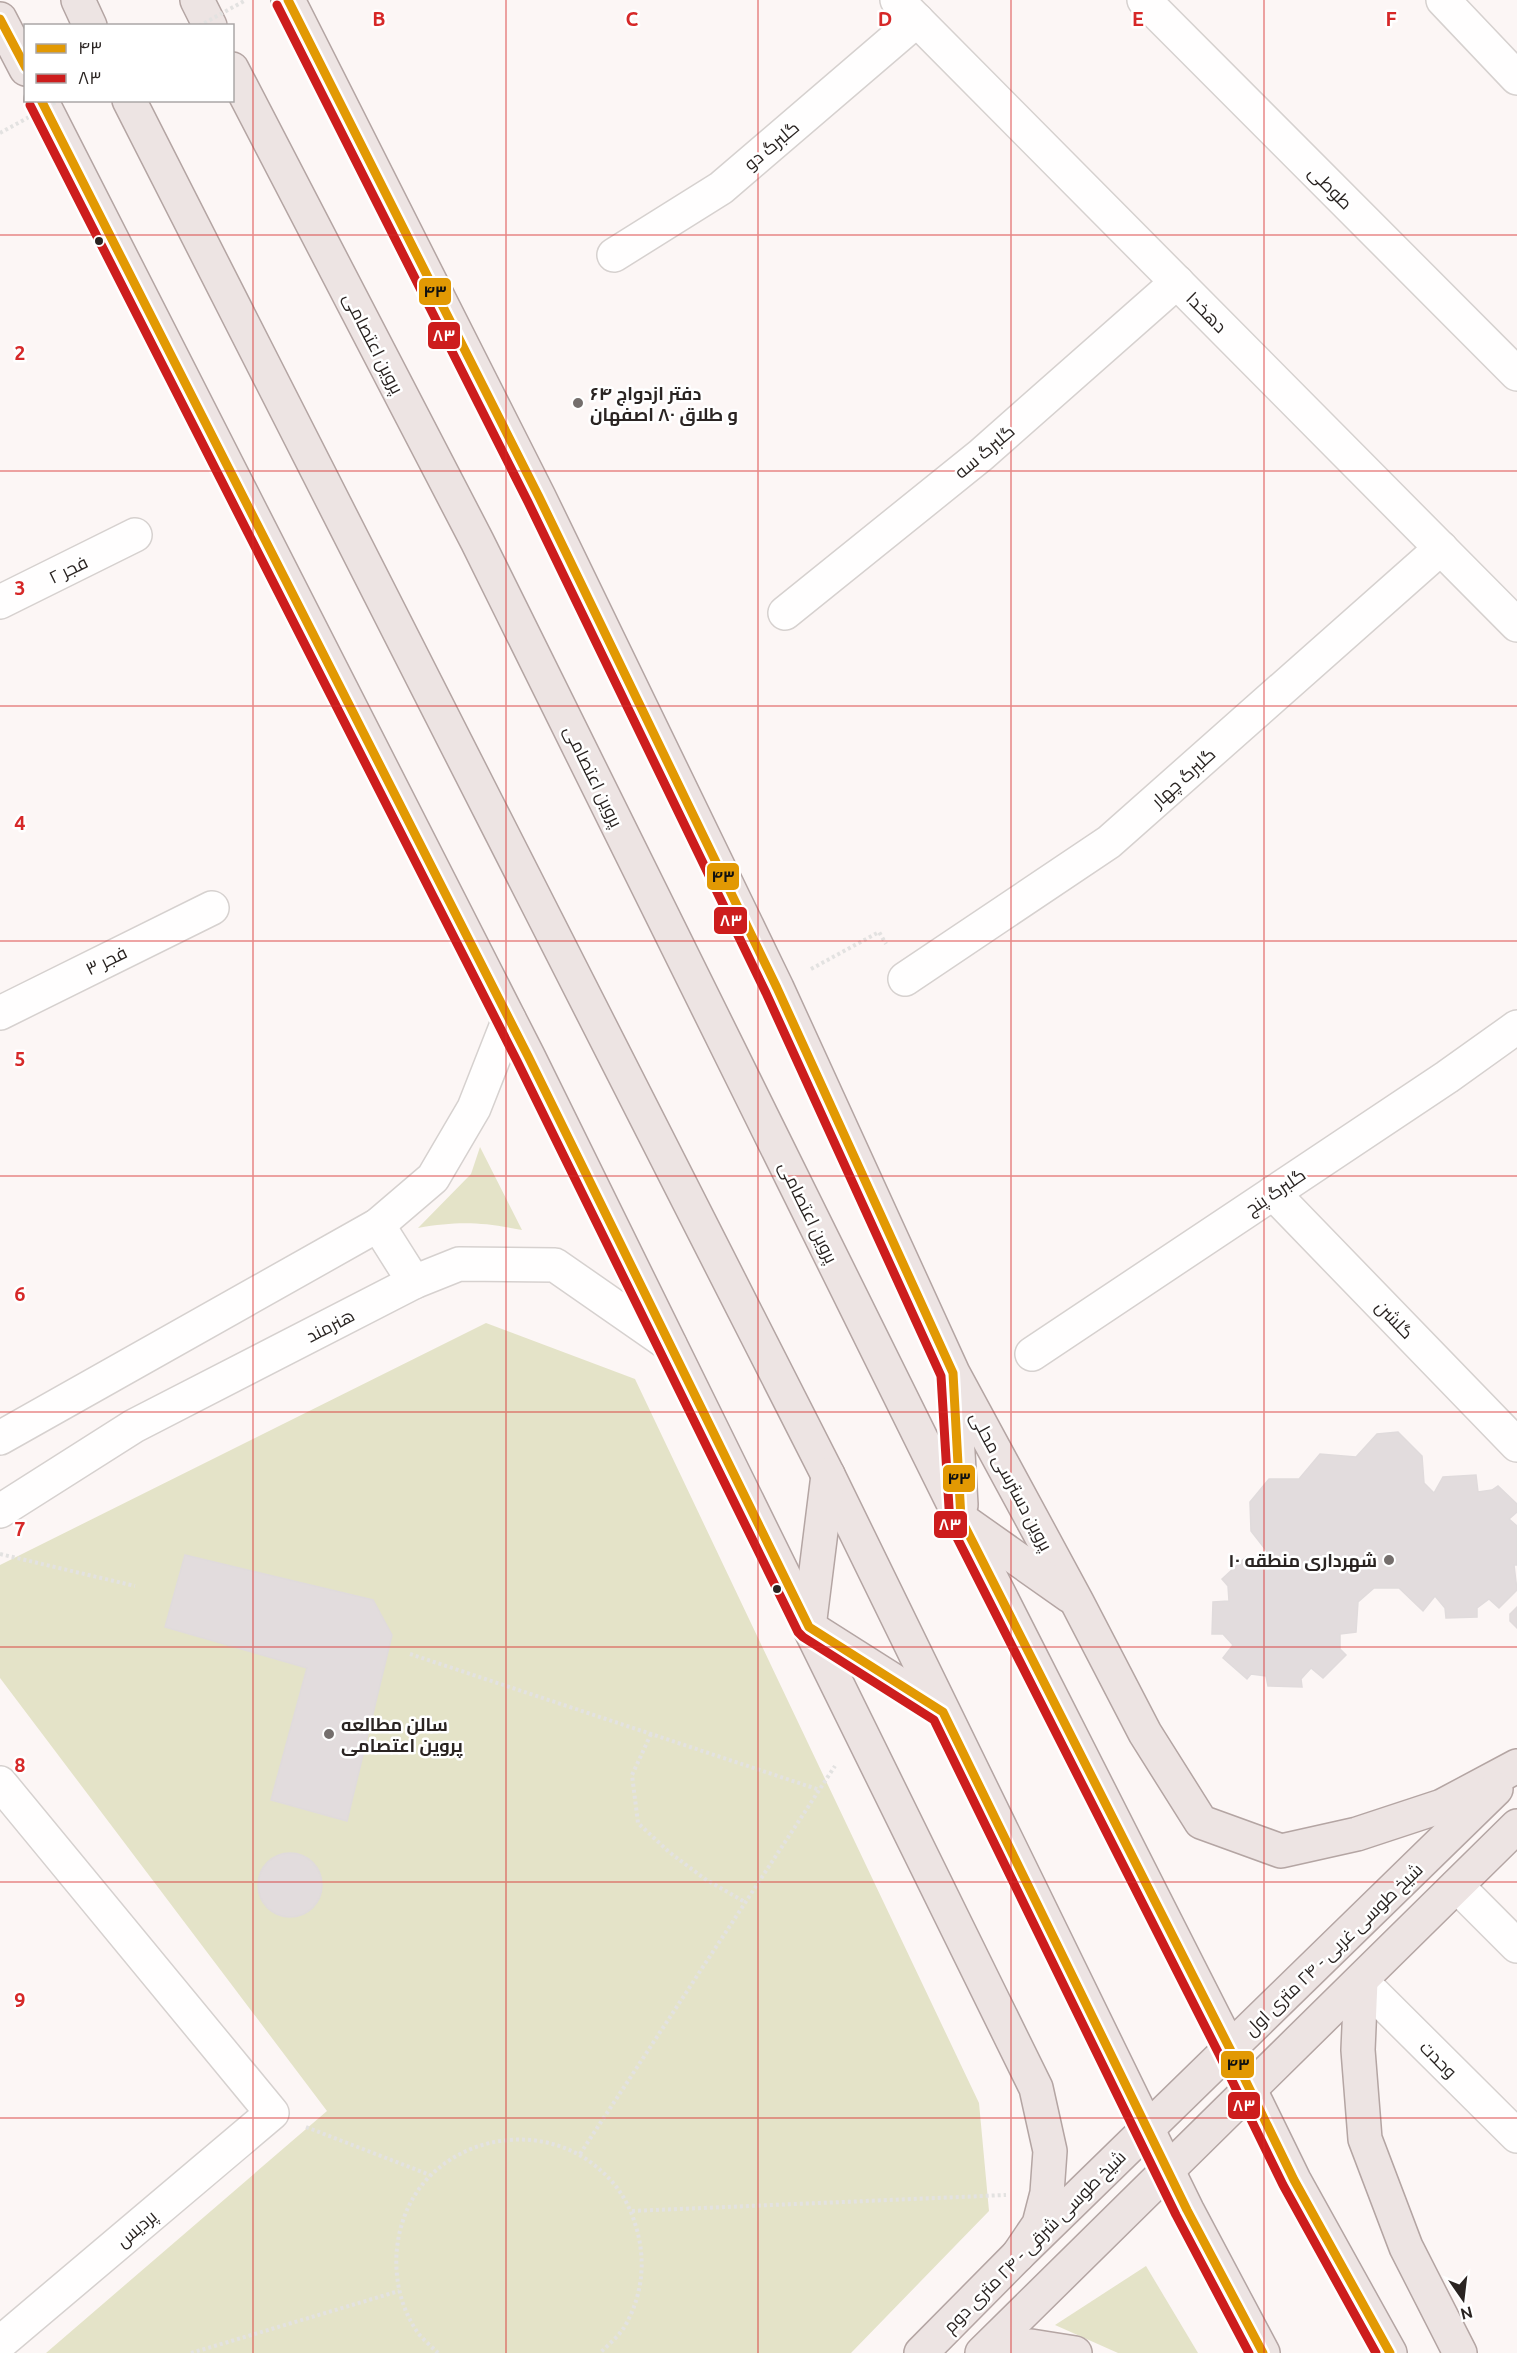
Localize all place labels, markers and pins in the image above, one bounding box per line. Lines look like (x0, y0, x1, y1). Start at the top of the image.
unlabelled marker (93, 235, 105, 247)
place label: دفتر ازدواج ۶۴ و طلاق ۸۰ اصفهان (590, 383, 738, 426)
marker: دفتر ازدواج ۶۴ و طلاق ۸۰ اصفهان (571, 396, 585, 410)
place label: شهرداری منطقه ۱۰ (1228, 1550, 1377, 1572)
marker: شهرداری منطقه ۱۰ (1382, 1553, 1396, 1567)
unlabelled marker (771, 1583, 783, 1595)
place label: سالن مطالعه پروین اعتصامی (341, 1714, 463, 1758)
marker: سالن مطالعه پروین اعتصامی (322, 1727, 336, 1741)

